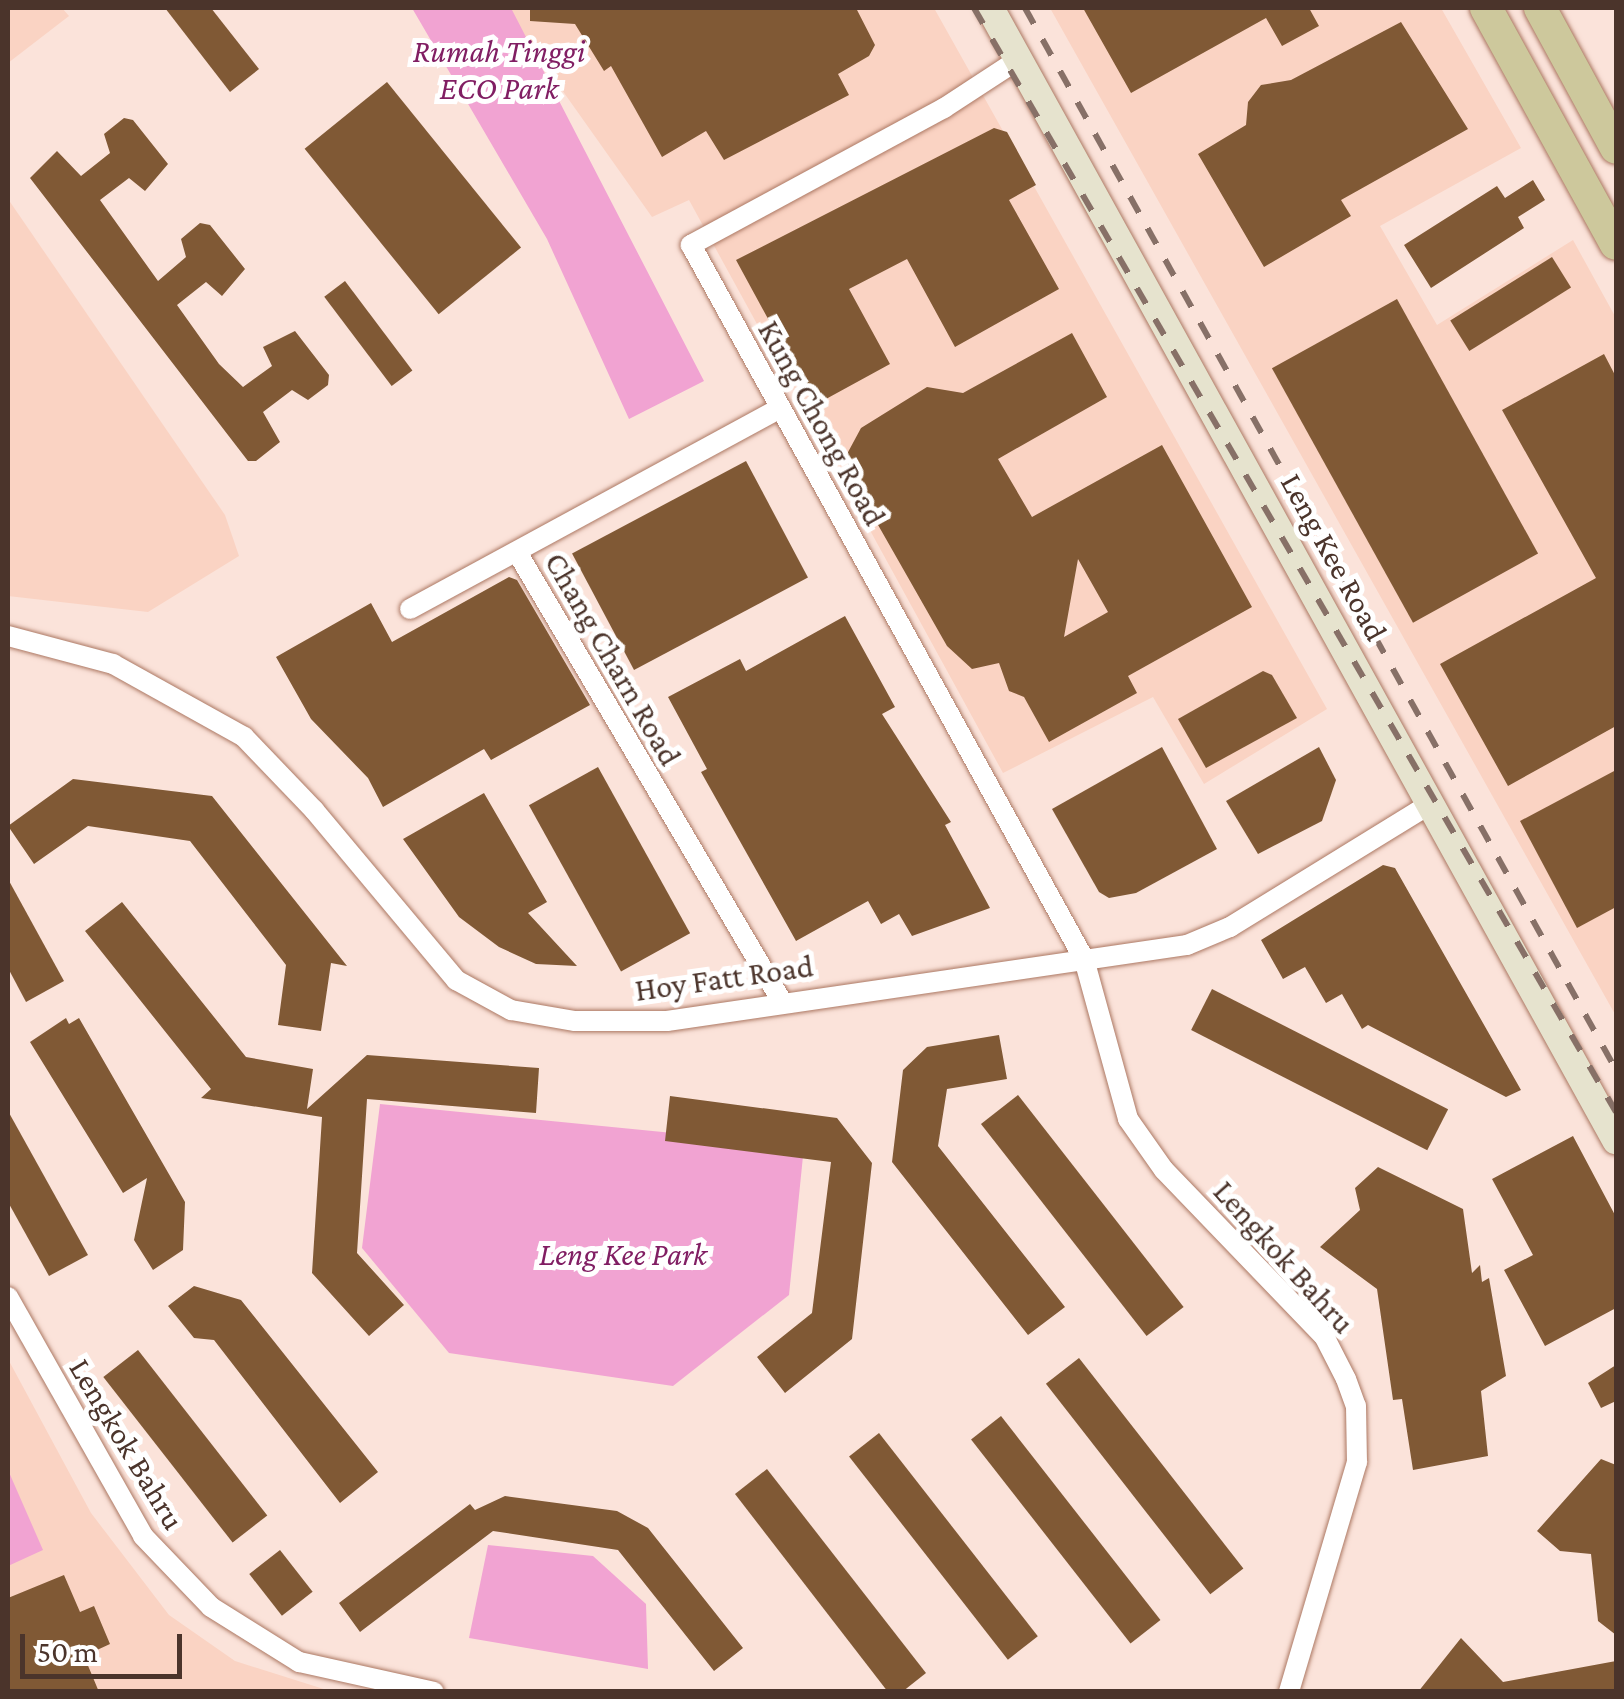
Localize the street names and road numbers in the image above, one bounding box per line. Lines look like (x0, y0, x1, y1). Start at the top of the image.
street label: Kung Chong Road (750, 314, 894, 532)
street label: Leng Kee Road (1272, 466, 1396, 648)
street label: Chang Charn Road (536, 546, 690, 772)
street label: Hoy Fatt Road (632, 946, 816, 1010)
street label: Lengkok Bahru (1205, 1173, 1363, 1341)
street label: Lengkok Bahru (61, 1352, 193, 1536)

